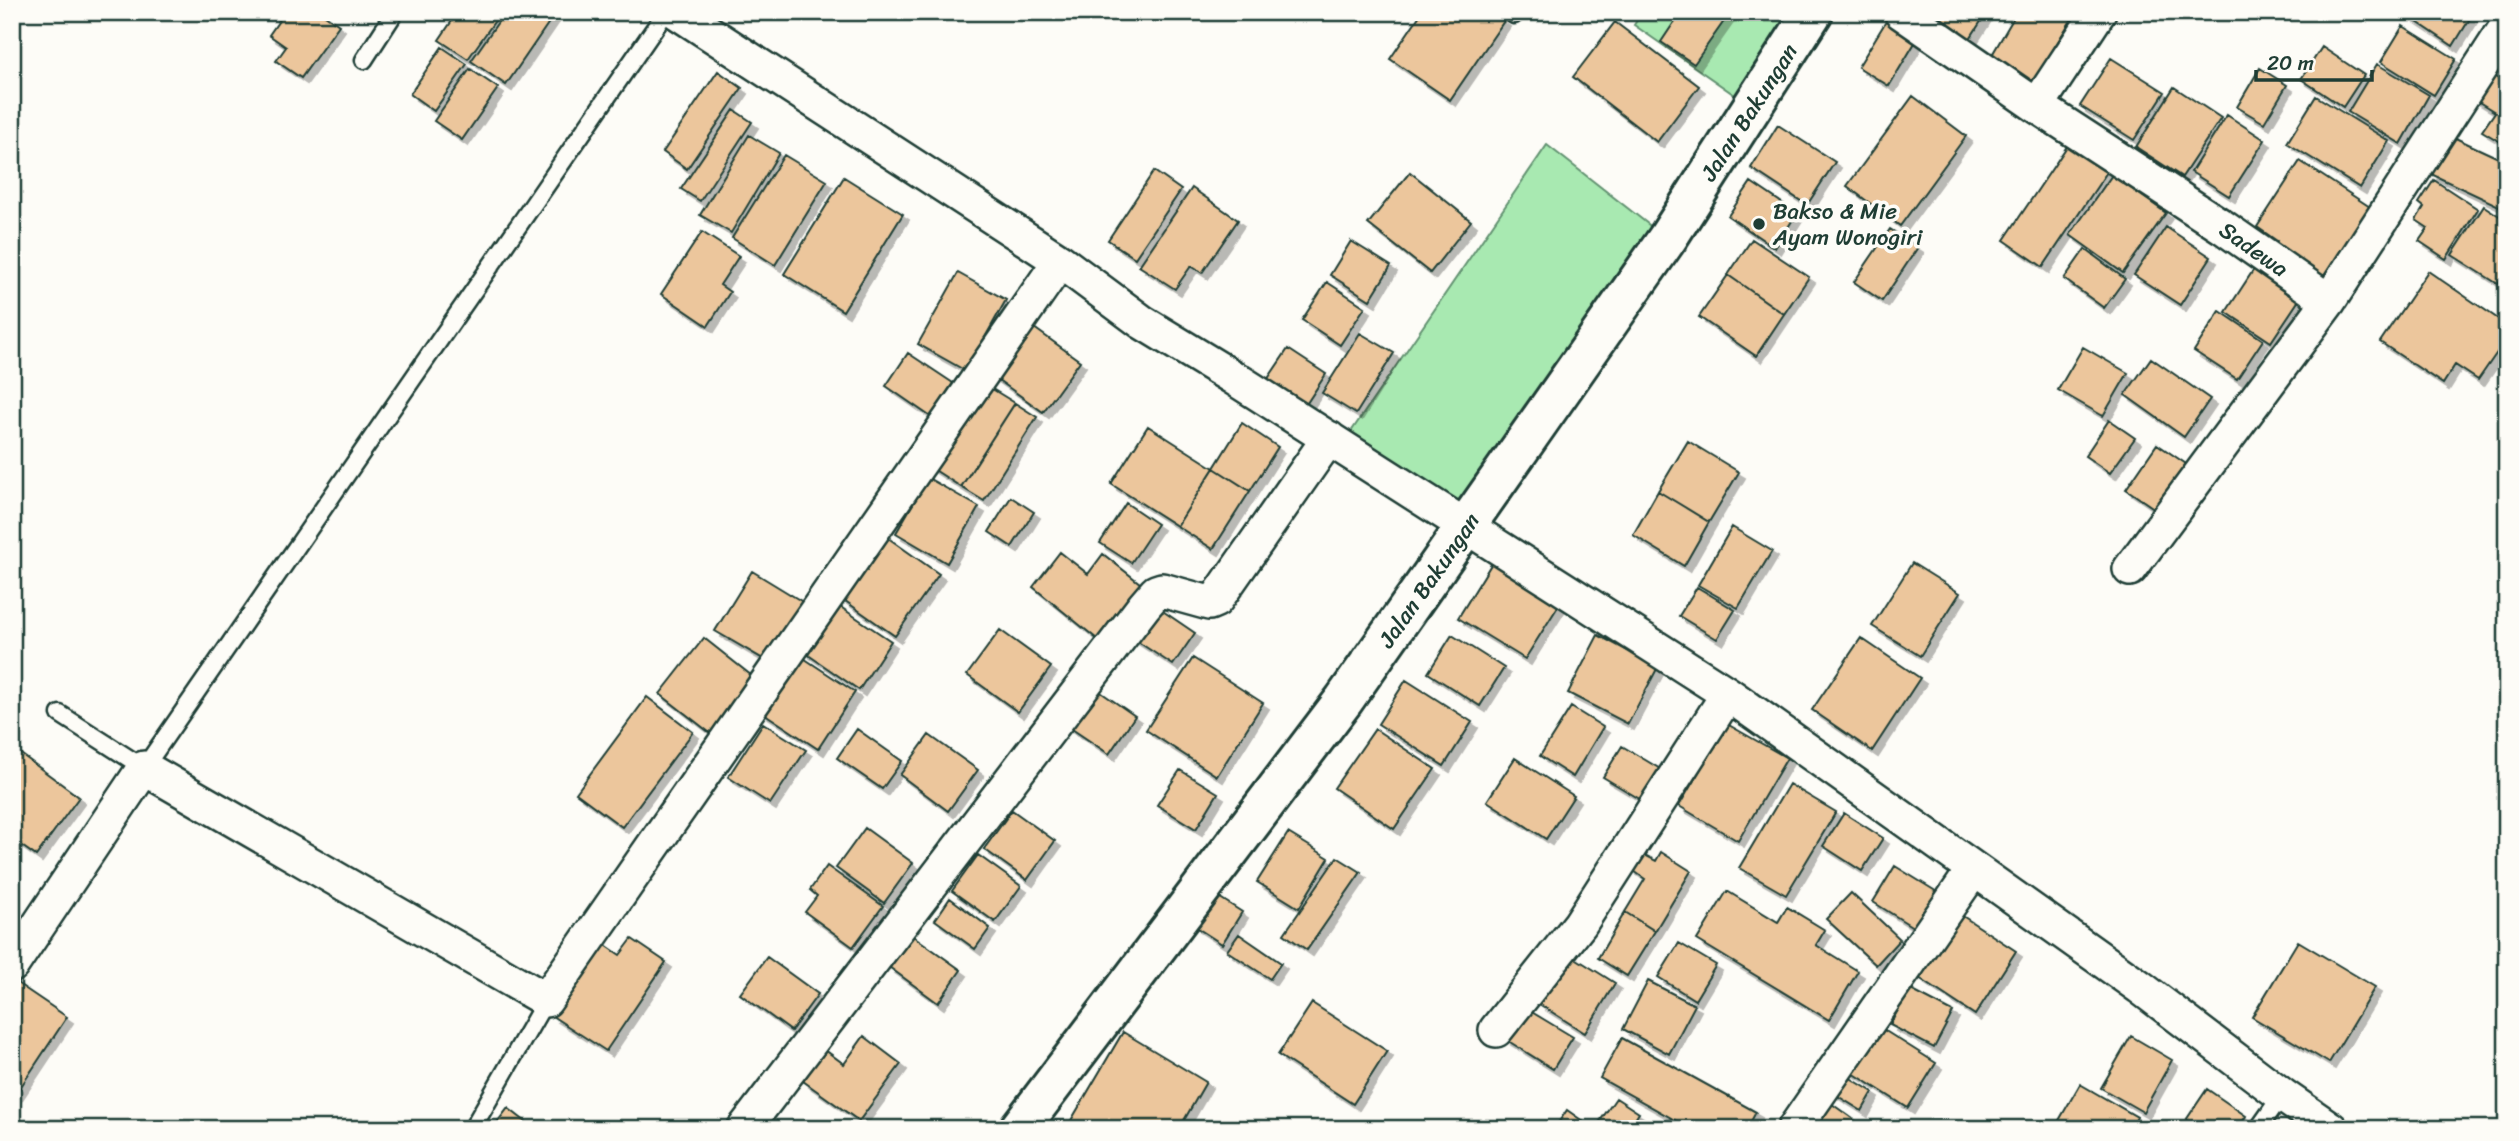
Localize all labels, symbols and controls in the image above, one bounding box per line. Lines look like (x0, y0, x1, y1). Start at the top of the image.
street label: Jalan Bakungan (1689, 35, 1810, 190)
scale bar (2256, 38, 2372, 82)
text: 20 m (2267, 44, 2314, 82)
place label: Bakso & Mie Ayam Wonogiri (1772, 191, 1923, 258)
street label: Sadewa (2210, 210, 2298, 289)
marker: Bakso & Mie Ayam Wonogiri (1751, 216, 1767, 232)
street label: Jalan Bakungan (1367, 504, 1492, 657)

